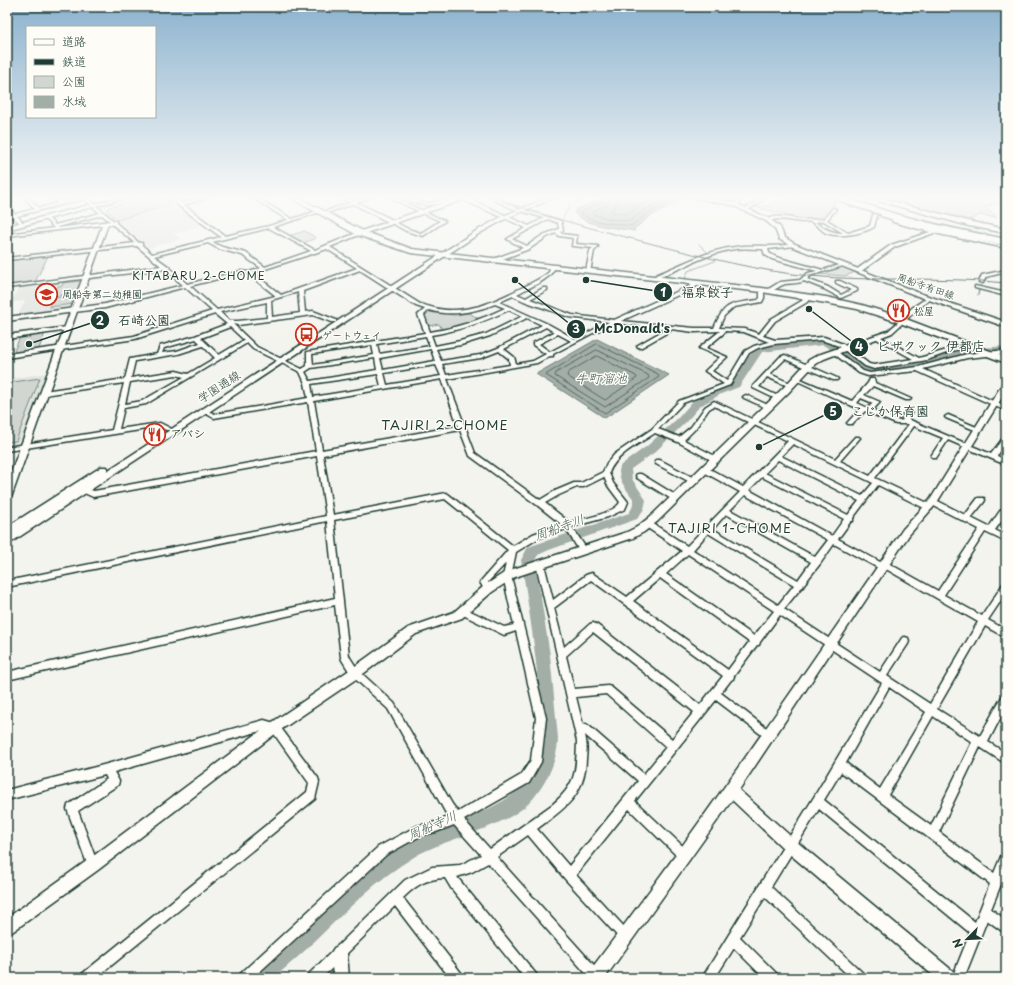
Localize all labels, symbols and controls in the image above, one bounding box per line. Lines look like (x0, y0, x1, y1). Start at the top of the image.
legend (26, 26, 156, 118)
text: 道路 (62, 32, 86, 50)
text: 鉄道 (62, 52, 86, 70)
text: 公園 (62, 72, 86, 90)
text: 水域 (62, 92, 86, 110)
district label: KITABARU 2-CHOME (132, 267, 266, 284)
street label: 周船寺有田線 (895, 269, 957, 302)
callout: 福泉餃子 (653, 280, 741, 305)
school or university icon: 周船寺第二幼稚園 (33, 281, 59, 307)
text: 福泉餃子 (681, 282, 733, 301)
text: 1 (660, 283, 666, 301)
place label: 周船寺第二幼稚園 (62, 286, 142, 301)
restaurant icon: 松屋 (886, 298, 912, 324)
place label: 松屋 (914, 303, 934, 318)
callout: 石崎公園 (90, 308, 178, 333)
text: 石崎公園 (118, 310, 170, 329)
text: 2 (96, 311, 105, 329)
callout: McDonald's (566, 316, 678, 341)
text: McDonald's (594, 318, 670, 337)
text: 3 (572, 319, 580, 337)
bus stop icon: ゲートウェイ (293, 322, 319, 348)
place label: ゲートウェイ (322, 327, 381, 342)
callout: ピザクック 伊都店 (849, 334, 993, 359)
text: ピザクック 伊都店 (877, 336, 985, 355)
text: 4 (855, 337, 863, 355)
street label: 学園通線 (193, 366, 243, 407)
water label: 牛町溜池 (575, 368, 628, 387)
callout: こじか保育園 (823, 399, 937, 424)
text: こじか保育園 (851, 401, 929, 420)
text: 5 (829, 402, 837, 420)
district label: TAJIRI 2-CHOME (381, 415, 509, 434)
restaurant icon: アバシ (142, 421, 168, 447)
place label: アバシ (170, 424, 205, 442)
water label: 周船寺川 (531, 509, 587, 544)
district label: TAJIRI 1-CHOME (668, 518, 792, 537)
water label: 周船寺川 (404, 805, 459, 844)
north arrow (947, 919, 987, 959)
text: N (948, 936, 967, 951)

